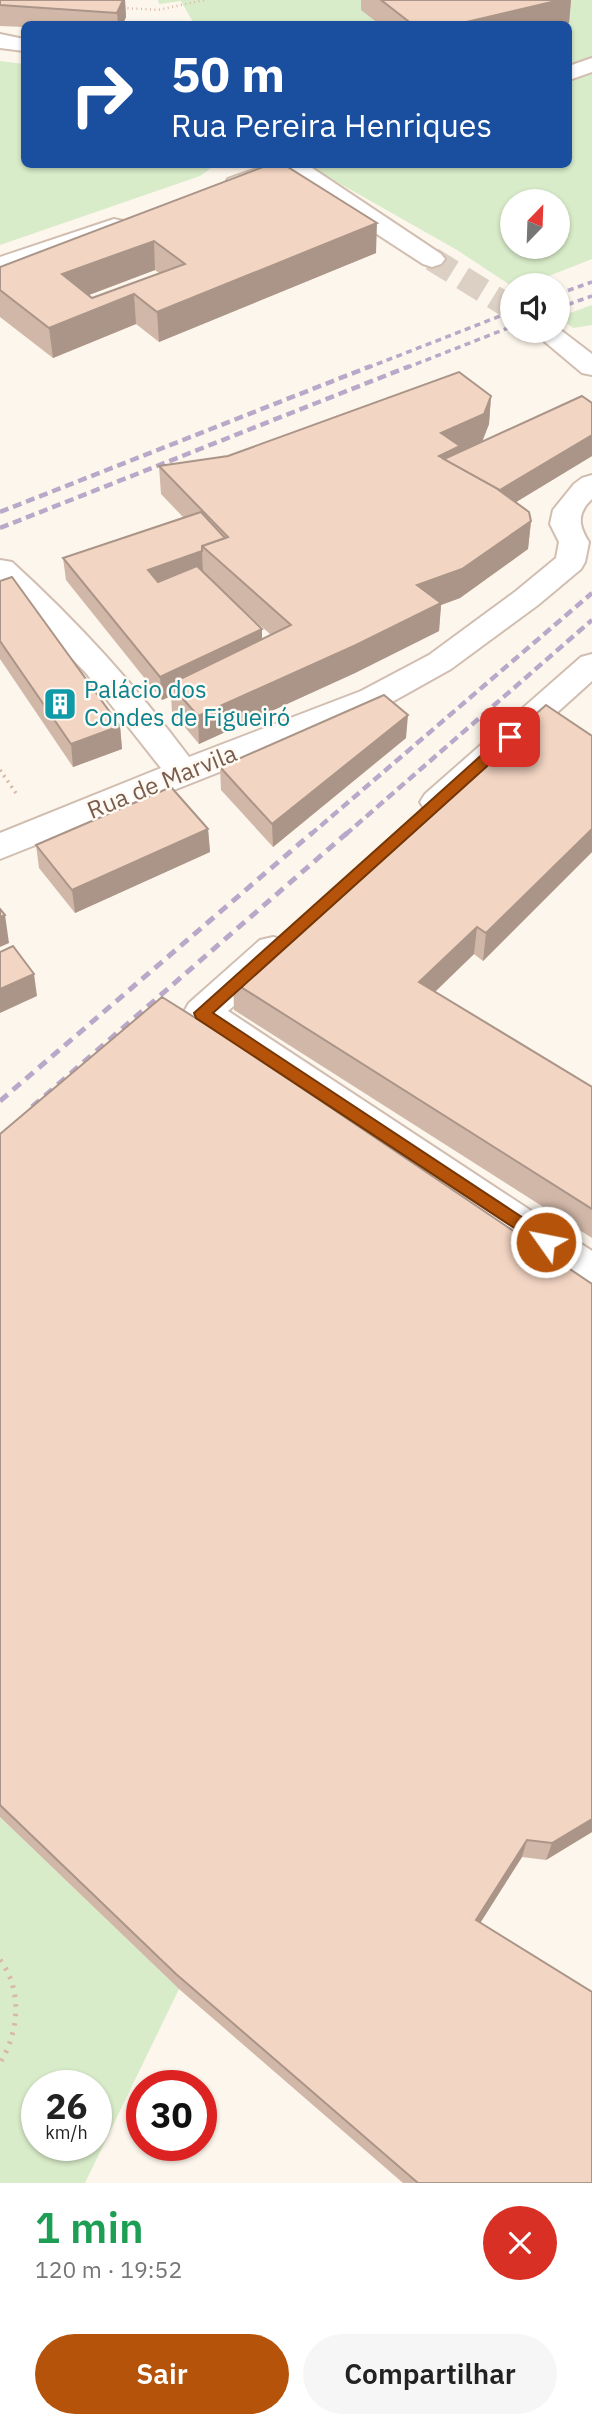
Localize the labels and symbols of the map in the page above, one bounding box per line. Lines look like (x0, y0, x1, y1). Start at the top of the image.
north arrow (500, 189, 570, 259)
place label: Palácio dos Condes de Figueiró (84, 673, 290, 733)
building icon: Palácio dos Condes de Figueiró (41, 685, 79, 723)
pin (480, 707, 540, 767)
street label: Rua de Marvila (82, 736, 241, 826)
position arrow (509, 1205, 583, 1279)
speed limit sign: 30 (126, 2070, 217, 2161)

